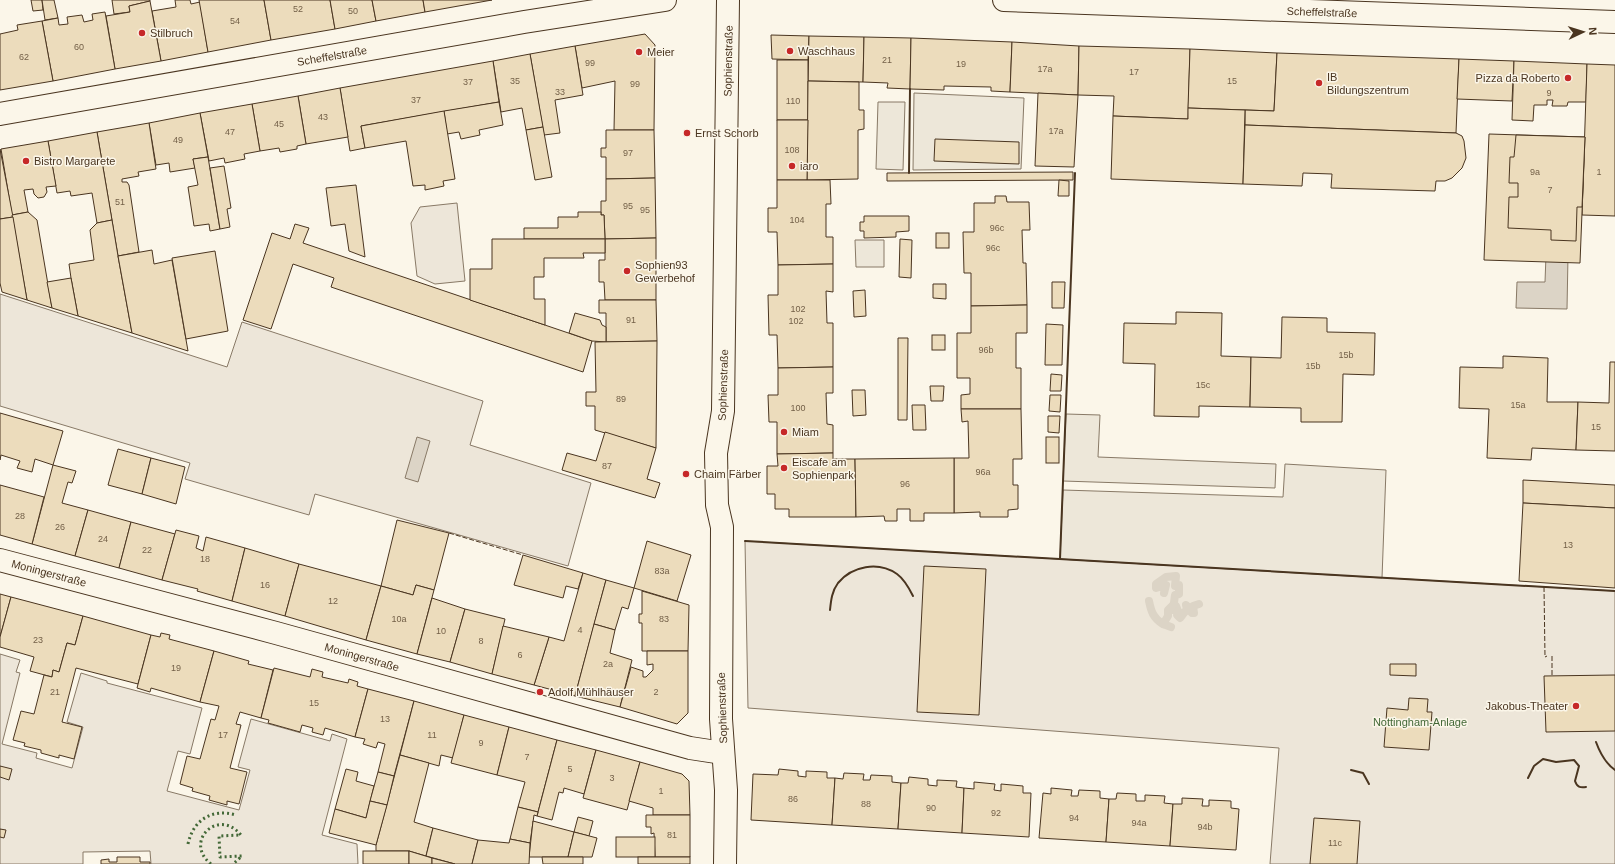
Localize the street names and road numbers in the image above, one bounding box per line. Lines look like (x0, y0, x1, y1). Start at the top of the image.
street label: Scheffelstraße (1286, 5, 1358, 19)
street label: Sophienstraße (721, 25, 735, 97)
street label: Scheffelstraße (296, 44, 368, 68)
street label: Sophienstraße (716, 349, 730, 421)
street label: Moningerstraße (10, 557, 88, 589)
street label: Moningerstraße (323, 641, 401, 673)
street label: Sophienstraße (715, 672, 729, 744)

